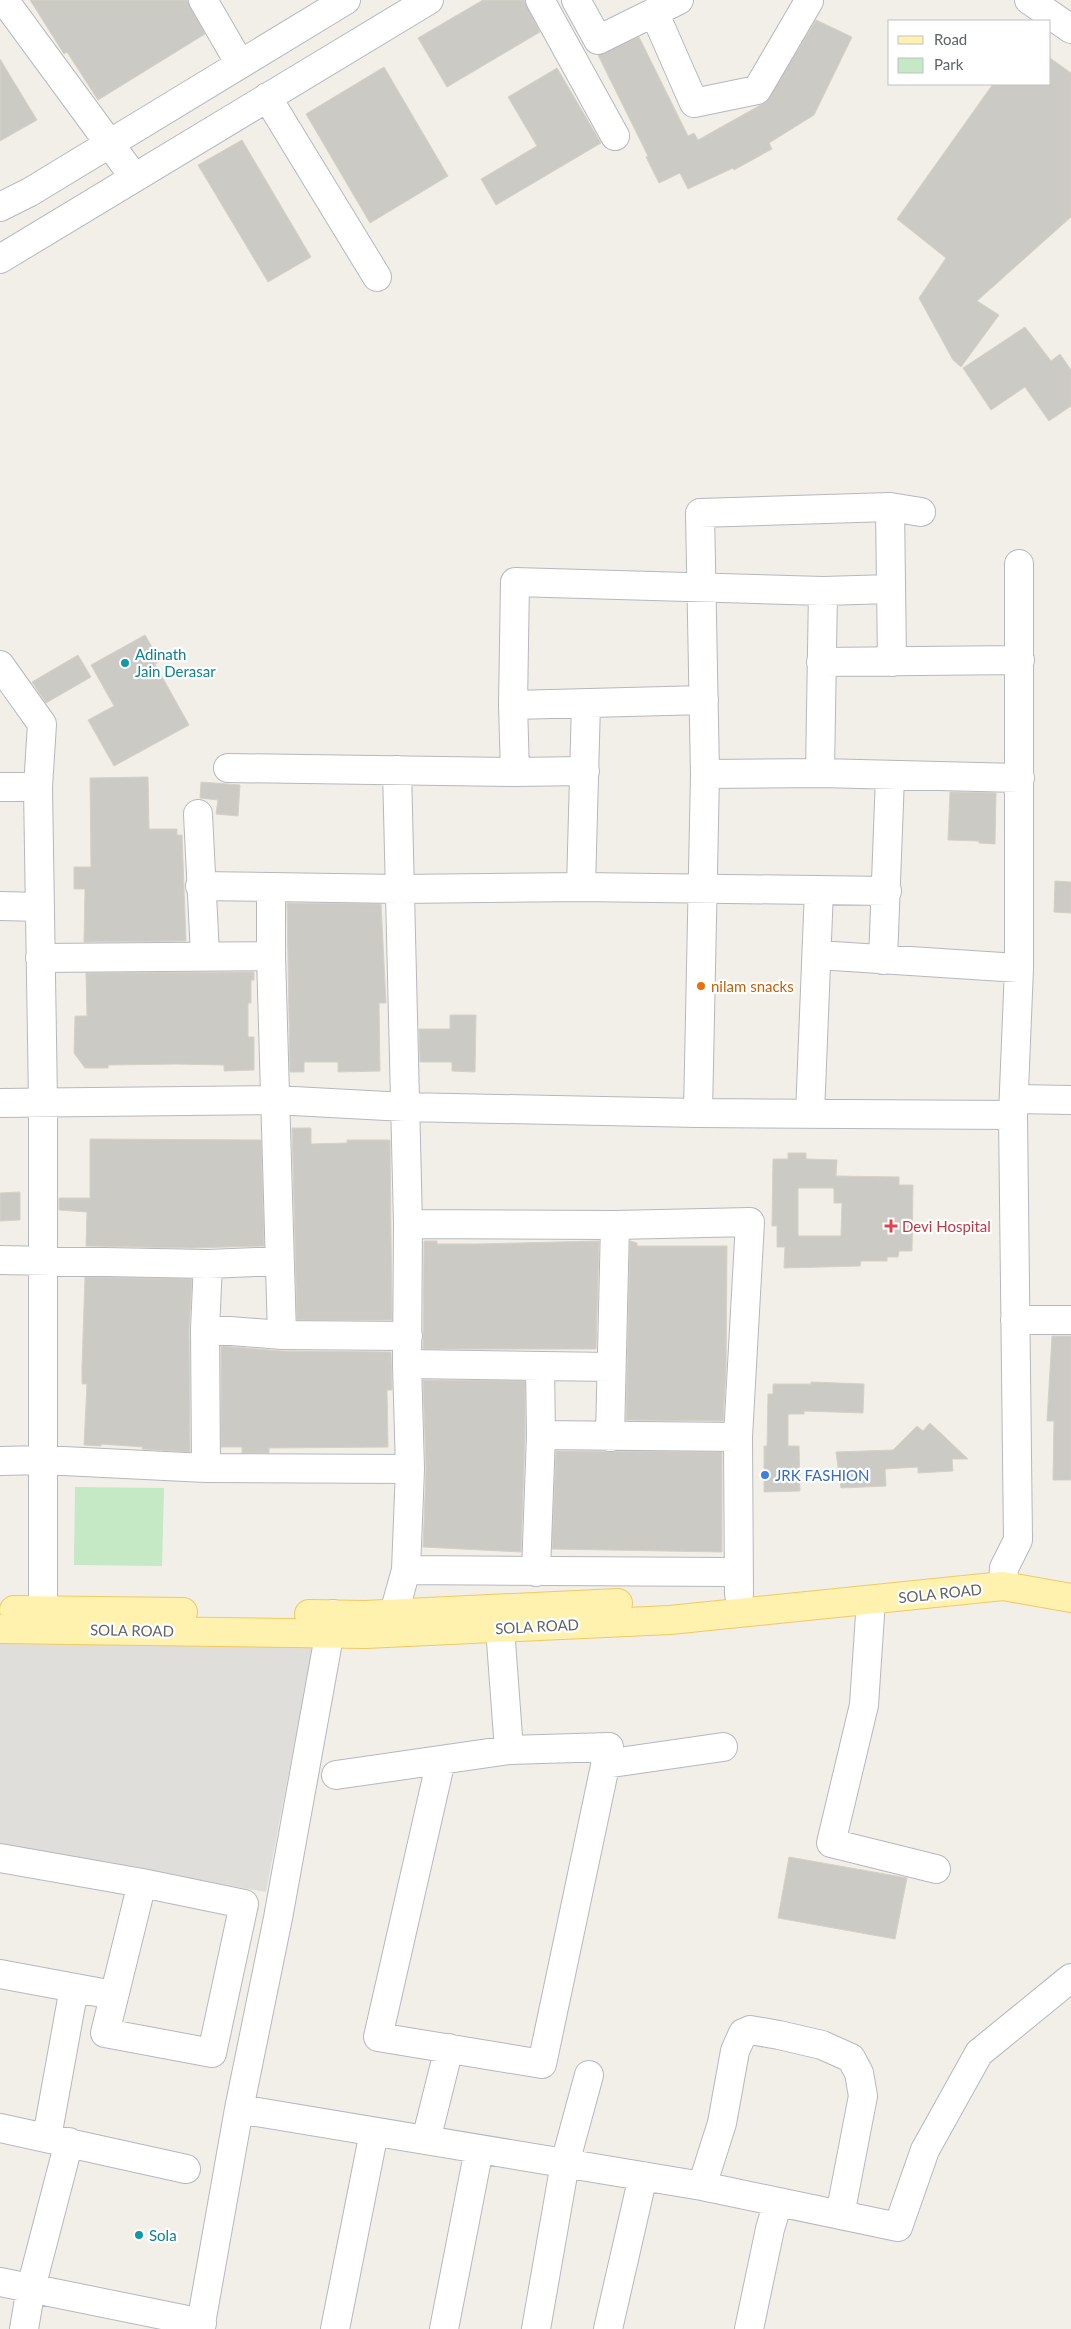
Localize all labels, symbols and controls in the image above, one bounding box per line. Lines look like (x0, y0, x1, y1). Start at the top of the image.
legend (888, 20, 1051, 85)
text: Road (934, 30, 967, 48)
text: Park (934, 55, 964, 73)
place label: Adinath Jain Derasar (135, 645, 216, 680)
marker: Adinath Jain Derasar (119, 657, 131, 669)
place label: nilam snacks (711, 977, 794, 995)
marker: nilam snacks (695, 980, 707, 992)
place label: Devi Hospital (902, 1217, 991, 1235)
marker: Devi Hospital (884, 1219, 898, 1233)
place label: JRK FASHION (775, 1466, 870, 1484)
marker: JRK FASHION (759, 1469, 771, 1481)
street label: SOLA ROAD (897, 1580, 983, 1606)
street label: SOLA ROAD (495, 1615, 579, 1637)
street label: SOLA ROAD (90, 1620, 174, 1640)
place label: Sola (149, 2226, 177, 2244)
marker: Sola (133, 2229, 145, 2241)

